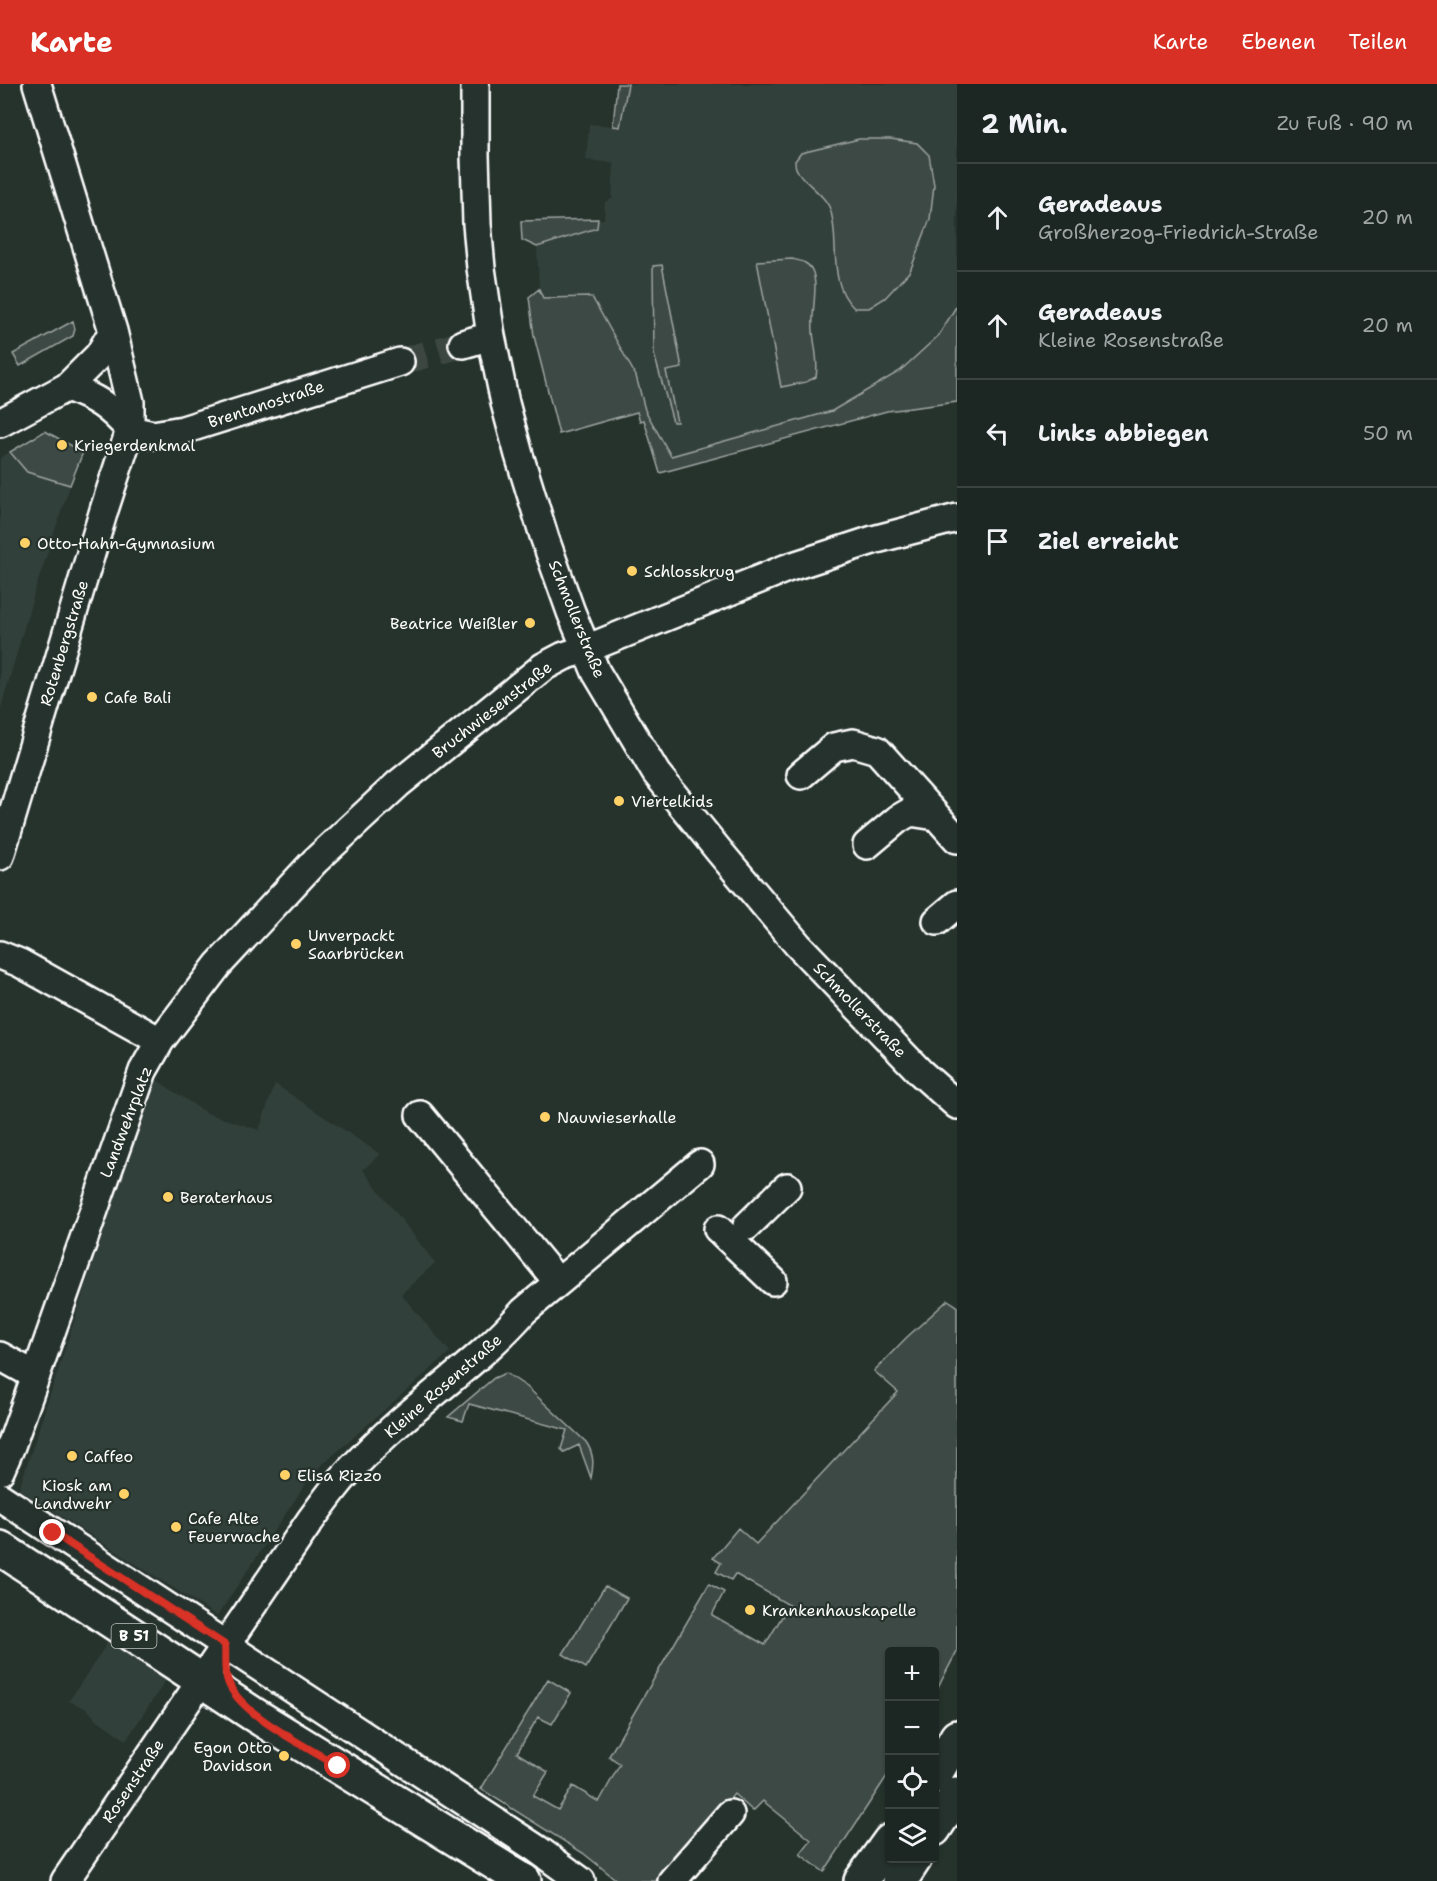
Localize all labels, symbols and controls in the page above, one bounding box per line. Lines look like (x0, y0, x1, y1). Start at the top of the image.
text: Karte (30, 23, 113, 61)
text: Karte (1153, 28, 1208, 56)
text: Ebenen (1241, 28, 1316, 56)
text: Teilen (1349, 28, 1407, 56)
text: 2 Min. (981, 106, 1068, 141)
text: Zu Fuß · 90 m (1277, 110, 1413, 136)
text: Geradeaus (1038, 190, 1162, 219)
icon: ahead (981, 201, 1014, 234)
text: 20 m (1362, 204, 1413, 230)
text: Großherzog-Friedrich-Straße (1038, 219, 1319, 245)
text: Geradeaus (1038, 298, 1162, 327)
icon: ahead (981, 309, 1014, 342)
text: 20 m (1362, 312, 1413, 338)
text: Kleine Rosenstraße (1038, 327, 1224, 353)
street label: Brentanostraße (205, 375, 327, 433)
icon: left (981, 417, 1014, 450)
text: Links abbiegen (1038, 419, 1209, 448)
text: 50 m (1363, 420, 1413, 446)
place label: Kriegerdenkmal (74, 435, 195, 456)
marker: Kriegerdenkmal (55, 438, 69, 452)
icon: arrive (981, 525, 1014, 558)
text: Ziel erreicht (1038, 527, 1179, 556)
place label: Otto-Hahn-Gymnasium (37, 533, 215, 554)
marker: Otto-Hahn-Gymnasium (18, 536, 32, 550)
street label: Schmollerstraße (544, 557, 610, 681)
place label: Schlosskrug (644, 561, 735, 582)
marker: Schlosskrug (625, 564, 639, 578)
street label: Rotenbergstraße (35, 578, 93, 708)
place label: Beatrice Weißler (390, 613, 518, 634)
marker: Beatrice Weißler (523, 616, 537, 630)
street label: Bruchwiesenstraße (428, 657, 556, 763)
place label: Cafe Bali (104, 687, 172, 708)
marker: Cafe Bali (85, 690, 99, 704)
place label: Viertelkids (631, 791, 713, 812)
marker: Viertelkids (612, 794, 626, 808)
place label: Unverpackt Saarbrücken (308, 925, 404, 964)
marker: Unverpackt Saarbrücken (289, 937, 303, 951)
street label: Schmollerstraße (809, 958, 911, 1062)
street label: Landwehrplatz (95, 1063, 157, 1181)
place label: Nauwieserhalle (557, 1107, 676, 1128)
marker: Nauwieserhalle (538, 1110, 552, 1124)
place label: Beraterhaus (180, 1187, 273, 1208)
marker: Beraterhaus (161, 1190, 175, 1204)
street label: Kleine Rosenstraße (380, 1329, 506, 1443)
place label: Caffeo (84, 1446, 133, 1467)
marker: Caffeo (65, 1449, 79, 1463)
place label: Elisa Rizzo (297, 1465, 382, 1486)
marker: Elisa Rizzo (278, 1468, 292, 1482)
place label: Kiosk am Landwehr (34, 1475, 112, 1514)
marker: Kiosk am Landwehr (117, 1487, 131, 1501)
place label: Cafe Alte Feuerwache (188, 1508, 281, 1547)
route end (39, 1519, 65, 1545)
marker: Cafe Alte Feuerwache (169, 1520, 183, 1534)
place label: Krankenhauskapelle (762, 1600, 917, 1621)
marker: Krankenhauskapelle (743, 1603, 757, 1617)
road number: B 51 (112, 1624, 156, 1648)
map controls (885, 1647, 939, 1863)
button: + (885, 1647, 939, 1701)
button: − (885, 1701, 939, 1755)
street label: Rosenstraße (97, 1735, 169, 1827)
place label: Egon Otto Davidson (194, 1737, 272, 1776)
marker: Egon Otto Davidson (277, 1749, 291, 1763)
route start (324, 1752, 350, 1778)
button: locate (885, 1755, 939, 1809)
button: layers (885, 1809, 939, 1863)

